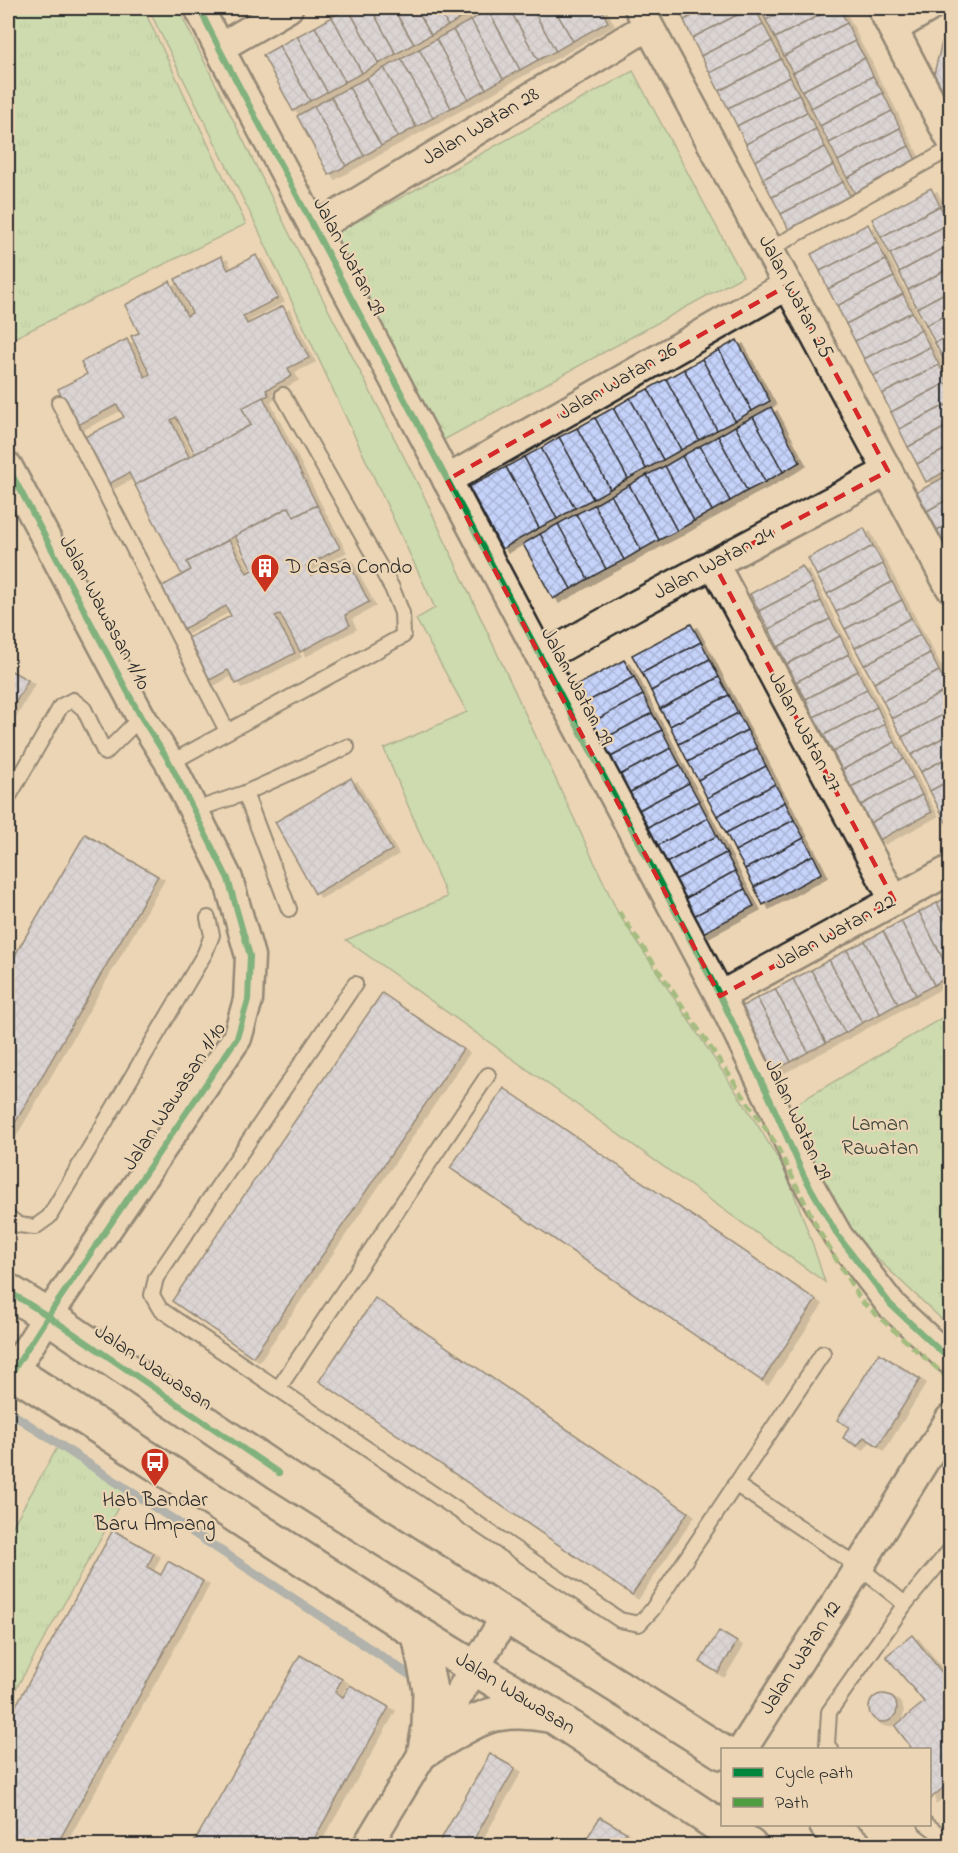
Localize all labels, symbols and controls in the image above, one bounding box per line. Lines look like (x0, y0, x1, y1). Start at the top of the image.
street label: Jalan Watan 28 (417, 80, 545, 174)
street label: Jalan Watan 29 (304, 192, 392, 322)
street label: Jalan Watan 25 (750, 230, 840, 364)
street label: Jalan Watan 26 (553, 336, 683, 428)
street label: Jalan Watan 24 (648, 519, 780, 608)
street label: Jalan Wawasan 1/10 (51, 530, 157, 696)
building icon: D Casa Condo (249, 552, 281, 594)
place label: D Casa Condo (285, 553, 412, 583)
street label: Jalan Watan 29 (532, 622, 620, 752)
street label: Jalan Watan 27 (760, 666, 849, 798)
street label: Jalan Watan 22 (769, 887, 901, 979)
street label: Jalan Wawasan 1/10 (116, 1017, 234, 1177)
street label: Jalan Watan 29 (756, 1055, 838, 1186)
park label: Laman Rawatan (842, 1110, 918, 1164)
street label: Jalan Wawasan (88, 1317, 218, 1419)
bus stop icon: Hab Bandar Baru Ampang (139, 1446, 171, 1488)
place label: Hab Bandar Baru Ampang (94, 1486, 215, 1542)
street label: Jalan Watan 12 (753, 1595, 849, 1721)
street label: Jalan Wawasan (449, 1645, 581, 1743)
legend (721, 1748, 931, 1826)
text: Cycle path (775, 1761, 853, 1787)
text: Path (775, 1791, 809, 1817)

